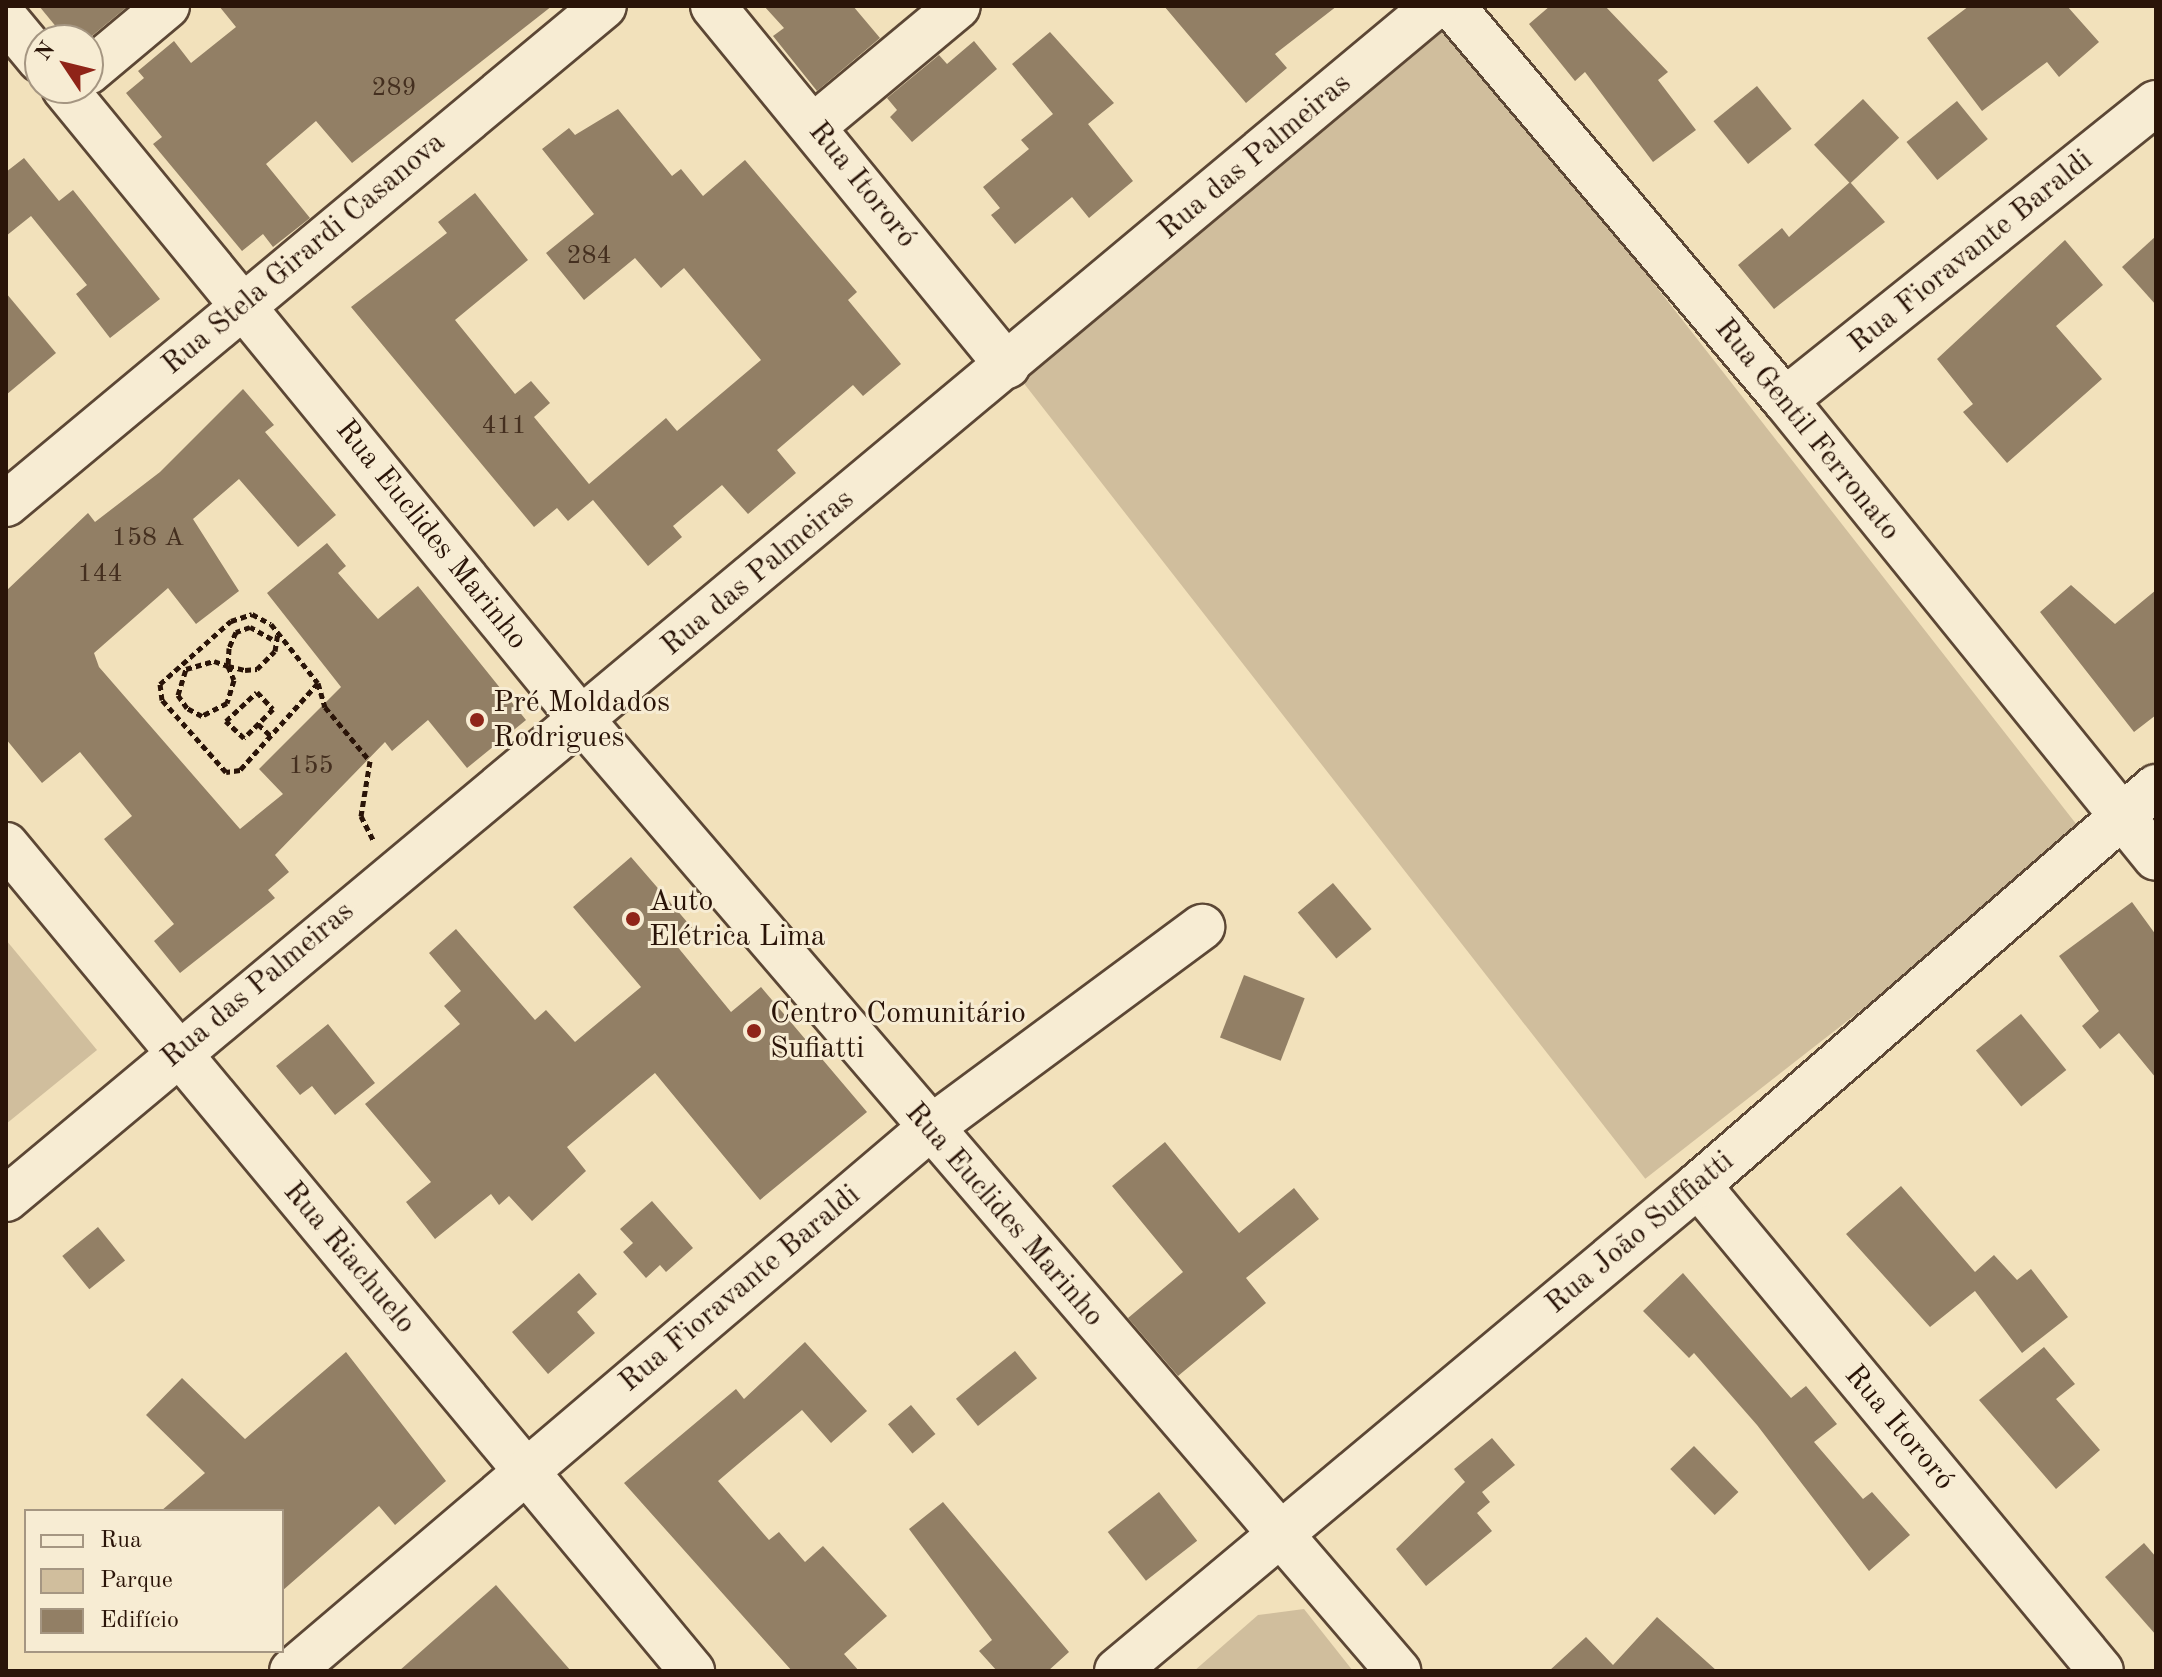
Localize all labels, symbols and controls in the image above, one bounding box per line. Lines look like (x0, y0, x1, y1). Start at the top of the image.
north arrow (24, 24, 104, 104)
text: N (32, 38, 60, 65)
street label: Rua das Palmeiras (1151, 66, 1359, 248)
house number: 289 (371, 73, 417, 105)
street label: Rua Itororó (800, 115, 924, 255)
street label: Rua Stela Girardi Casanova (155, 125, 453, 383)
street label: Rua Fioravante Baraldi (1842, 143, 2100, 361)
house number: 284 (566, 241, 612, 273)
street label: Rua Gentil Ferronato (1706, 312, 1908, 548)
house number: 411 (481, 411, 527, 443)
street label: Rua Euclides Marinho (327, 413, 535, 657)
street label: Rua das Palmeiras (654, 482, 862, 664)
house number: 158 A (112, 523, 184, 555)
house number: 144 (77, 559, 123, 591)
place label: Pré Moldados Rodrigues (493, 685, 670, 756)
marker: Pré Moldados Rodrigues (468, 711, 486, 729)
house number: 155 (288, 751, 334, 783)
place label: Auto Elétrica Lima (649, 884, 826, 954)
street label: Rua das Palmeiras (154, 894, 362, 1076)
marker: Auto Elétrica Lima (624, 910, 642, 928)
place label: Centro Comunitário Sufiatti (770, 996, 1026, 1066)
marker: Centro Comunitário Sufiatti (745, 1022, 763, 1040)
street label: Rua Euclides Marinho (897, 1096, 1111, 1334)
street label: Rua João Suffiatti (1539, 1144, 1741, 1322)
street label: Rua Riachuelo (275, 1175, 423, 1341)
street label: Rua Fioravante Baraldi (612, 1178, 868, 1400)
street label: Rua Itororó (1836, 1358, 1962, 1498)
legend (24, 1509, 284, 1653)
text: Rua (100, 1529, 142, 1553)
text: Parque (100, 1569, 173, 1593)
text: Edifício (100, 1609, 179, 1633)

